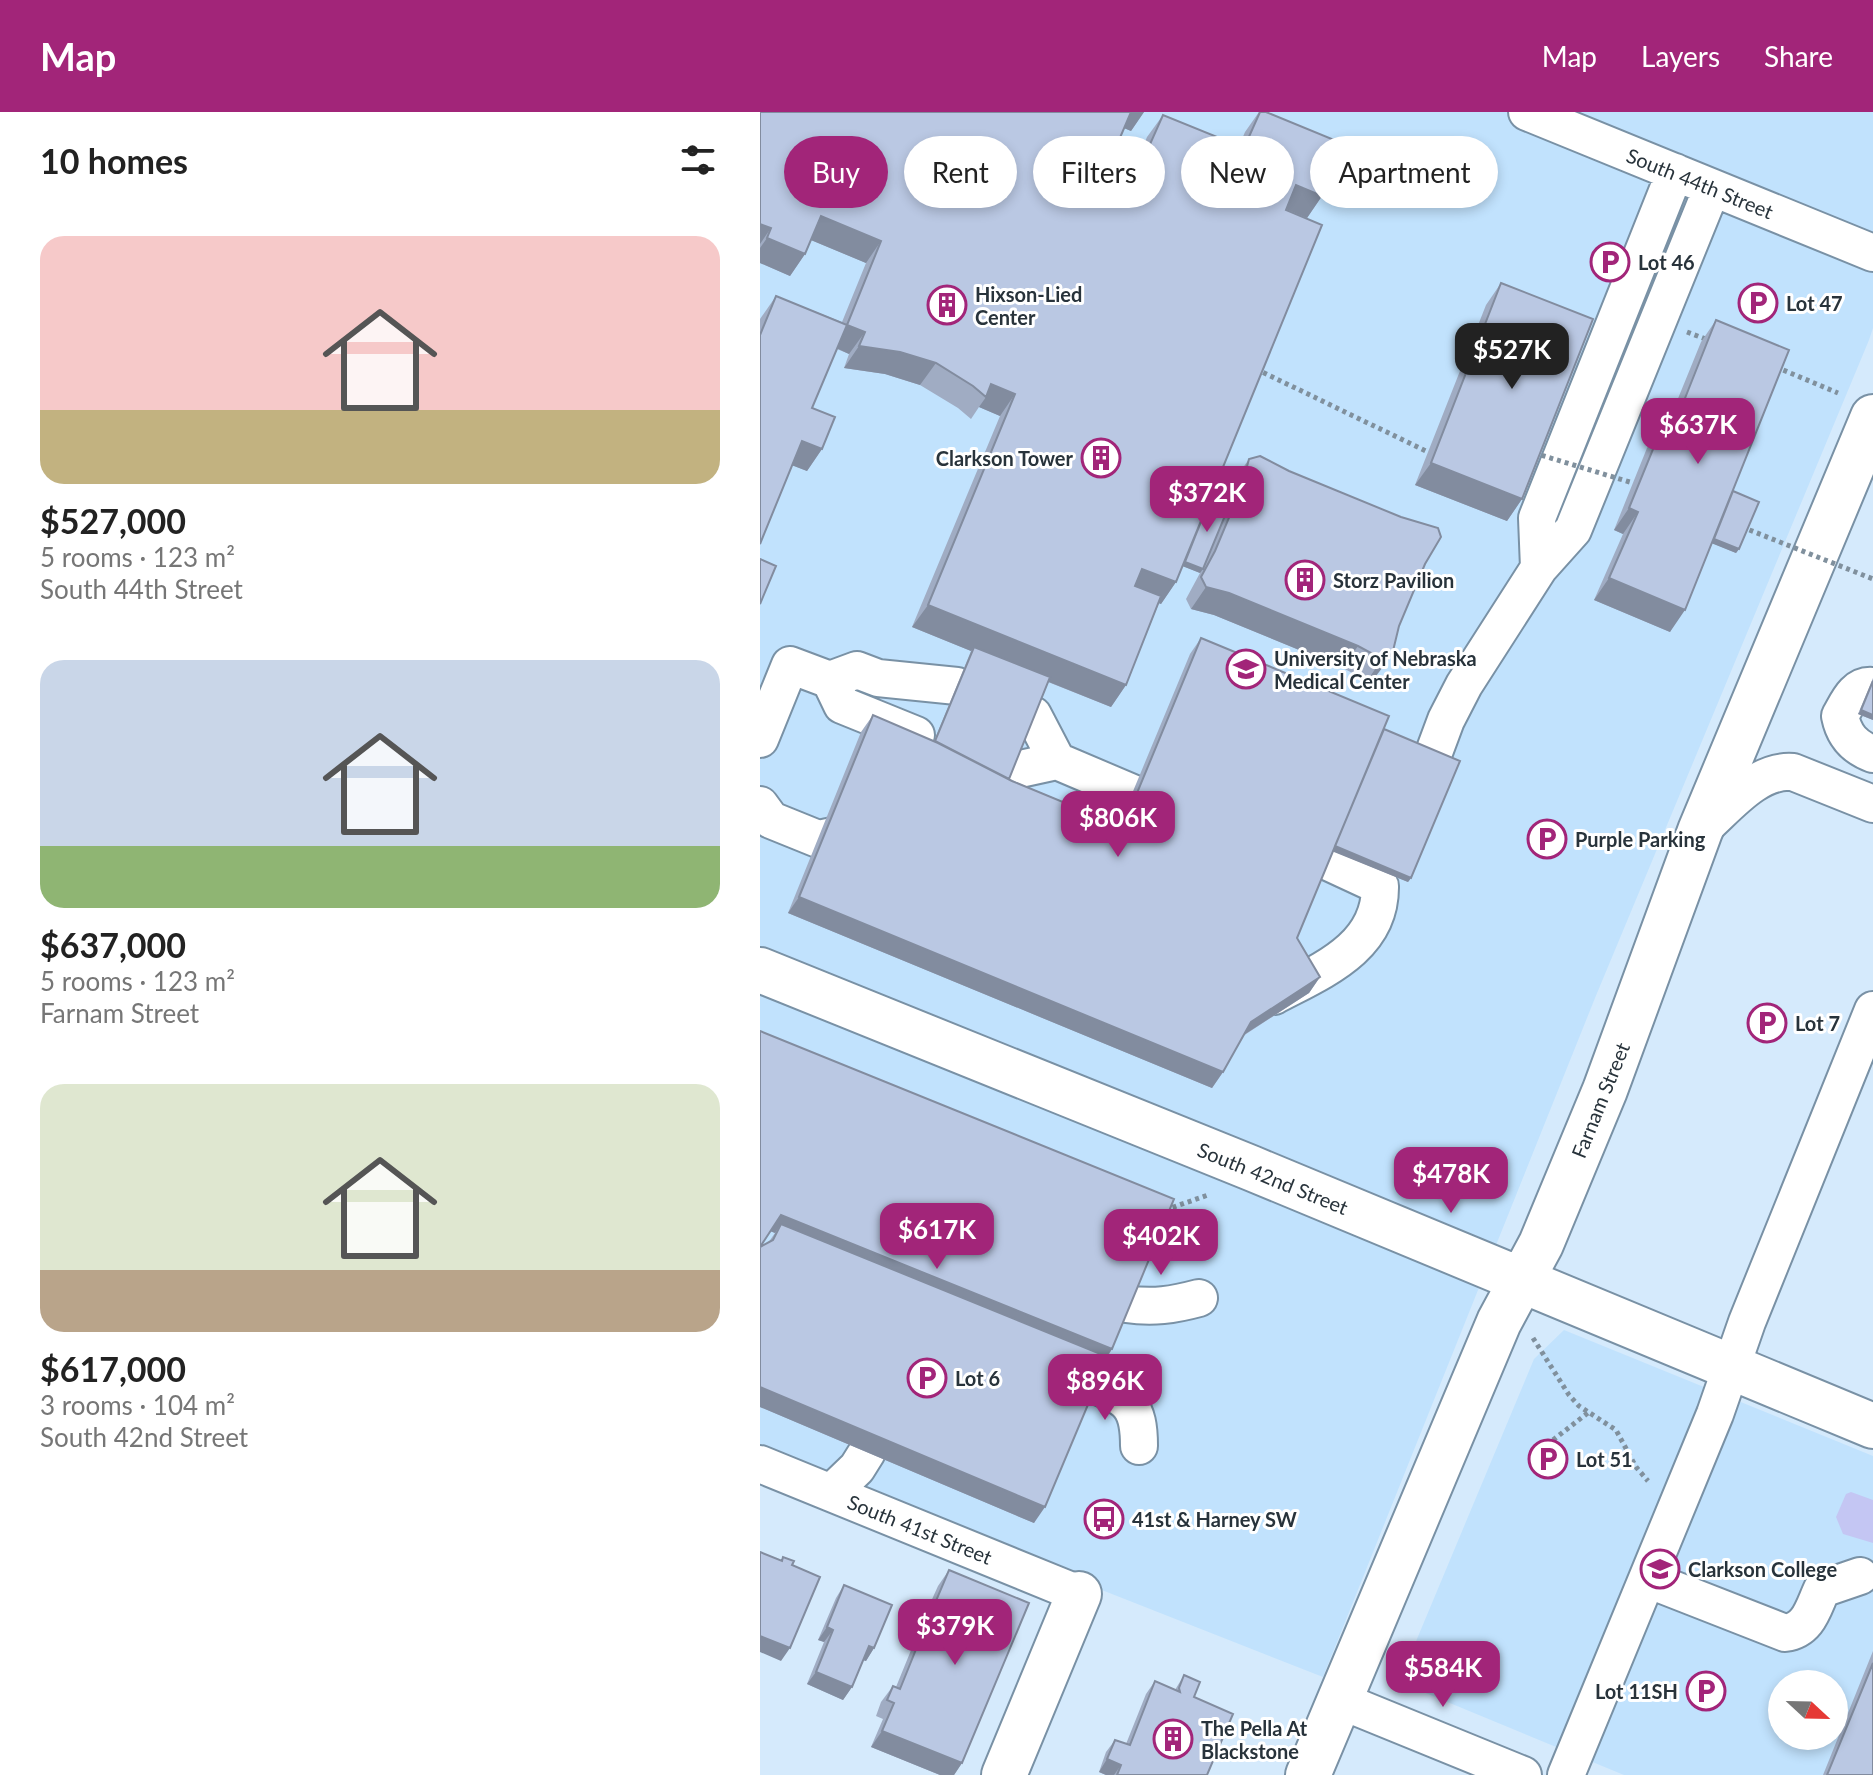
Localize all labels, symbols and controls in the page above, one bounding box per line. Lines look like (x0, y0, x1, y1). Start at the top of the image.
text: Map (40, 33, 116, 79)
text: Map (1542, 39, 1597, 73)
text: Layers (1641, 39, 1720, 73)
text: Share (1764, 39, 1833, 73)
chip: Buy (784, 136, 888, 208)
chip: Rent (904, 136, 1017, 208)
chip: Filters (1033, 136, 1165, 208)
chip: New (1181, 136, 1294, 208)
chip: Apartment (1310, 136, 1498, 208)
icon: filters (676, 138, 720, 182)
text: 10 homes (40, 140, 188, 181)
street label: South 44th Street (1623, 143, 1777, 223)
parking icon: Lot 46 (1589, 241, 1631, 283)
place label: Lot 46 (1638, 250, 1695, 274)
place label: Hixson-Lied Center (975, 282, 1082, 329)
parking icon: Lot 47 (1737, 282, 1779, 324)
building icon: Hixson-Lied Center (926, 284, 968, 326)
icon: home (308, 288, 452, 432)
place label: Lot 47 (1786, 291, 1843, 315)
pin: $527K (1456, 323, 1568, 391)
text: $527K (1473, 333, 1551, 365)
pin: $637K (1642, 398, 1754, 466)
text: $637K (1659, 408, 1737, 440)
building icon: Clarkson Tower (1080, 437, 1122, 479)
place label: Clarkson Tower (936, 446, 1074, 470)
pin: $372K (1151, 466, 1263, 534)
text: $372K (1168, 476, 1246, 508)
text: $527,000 (40, 500, 186, 541)
text: 5 rooms · 123 m² (40, 541, 235, 573)
building icon: Storz Pavilion (1284, 559, 1326, 601)
place label: Storz Pavilion (1333, 568, 1454, 592)
text: South 44th Street (40, 573, 243, 605)
place label: University of Nebraska Medical Center (1274, 646, 1477, 693)
school or university icon: University of Nebraska Medical Center (1225, 648, 1267, 690)
icon: home (308, 712, 452, 856)
pin: $806K (1062, 791, 1174, 859)
text: $806K (1079, 801, 1157, 833)
parking icon: Purple Parking (1526, 818, 1568, 860)
place label: Purple Parking (1575, 827, 1706, 851)
text: $637,000 (40, 924, 186, 965)
text: 5 rooms · 123 m² (40, 965, 235, 997)
text: Farnam Street (40, 997, 199, 1029)
parking icon: Lot 7 (1746, 1002, 1788, 1044)
place label: Lot 7 (1795, 1011, 1840, 1035)
street label: Farnam Street (1566, 1039, 1634, 1161)
icon: home (308, 1136, 452, 1280)
street label: South 42nd Street (1194, 1137, 1352, 1219)
pin: $478K (1395, 1147, 1507, 1215)
text: $478K (1412, 1157, 1490, 1189)
pin: $617K (881, 1203, 993, 1271)
pin: $402K (1105, 1209, 1217, 1277)
text: $617K (898, 1213, 976, 1245)
text: $402K (1122, 1219, 1200, 1251)
text: $617,000 (40, 1348, 186, 1389)
pin: $896K (1049, 1354, 1161, 1422)
parking icon: Lot 6 (906, 1357, 948, 1399)
text: $896K (1066, 1364, 1144, 1396)
place label: Lot 6 (955, 1366, 1000, 1390)
text: 3 rooms · 104 m² (40, 1389, 235, 1421)
text: South 42nd Street (40, 1421, 248, 1453)
parking icon: Lot 51 (1527, 1438, 1569, 1480)
place label: Lot 51 (1576, 1447, 1633, 1471)
street label: South 41st Street (844, 1489, 996, 1569)
bus stop icon: 41st & Harney SW (1083, 1498, 1125, 1540)
place label: 41st & Harney SW (1132, 1507, 1297, 1531)
school or university icon: Clarkson College (1639, 1548, 1681, 1590)
place label: Clarkson College (1688, 1557, 1837, 1581)
pin: $379K (899, 1599, 1011, 1667)
text: $379K (916, 1609, 994, 1641)
pin: $584K (1387, 1641, 1499, 1709)
text: $584K (1404, 1651, 1482, 1683)
parking icon: Lot 11SH (1685, 1670, 1727, 1712)
north arrow (1768, 1670, 1848, 1750)
map controls (1768, 1670, 1848, 1750)
place label: Lot 11SH (1595, 1679, 1678, 1703)
place label: The Pella At Blackstone (1201, 1716, 1308, 1763)
building icon: The Pella At Blackstone (1152, 1718, 1194, 1760)

